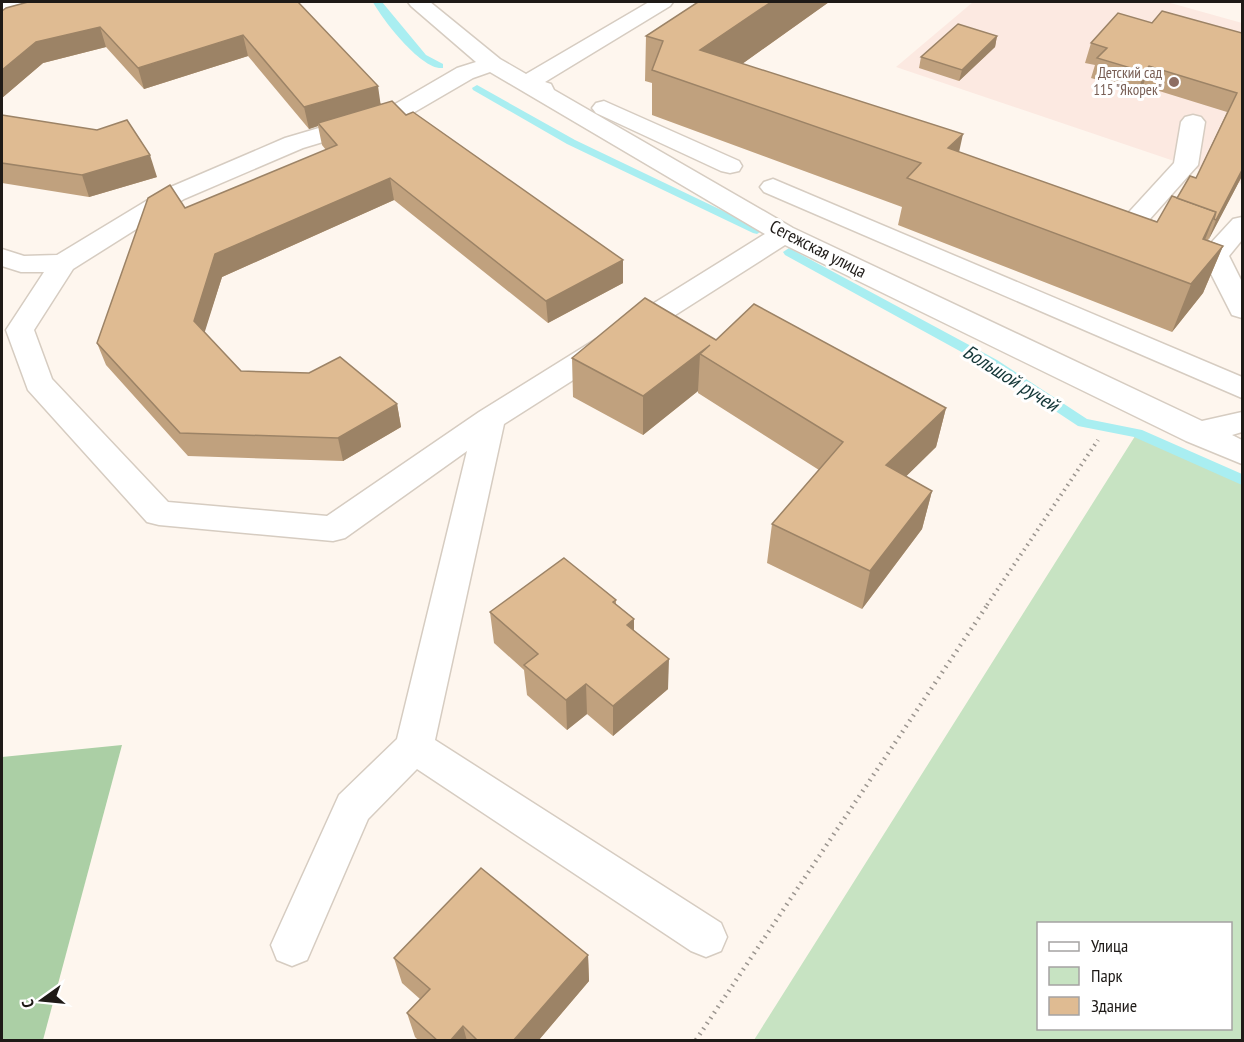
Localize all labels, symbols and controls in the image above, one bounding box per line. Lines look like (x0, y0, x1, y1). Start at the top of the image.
place label: Детский сад 115 "Якорек" (1093, 63, 1162, 99)
marker: Детский сад 115 "Якорек" (1167, 75, 1181, 89)
street label: Сегежская улица (766, 214, 870, 283)
water label: Большой ручей (958, 338, 1065, 419)
legend (1037, 922, 1232, 1030)
text: Улица (1091, 934, 1128, 957)
text: Парк (1091, 964, 1122, 987)
north arrow (12, 970, 72, 1030)
text: Здание (1091, 994, 1137, 1017)
text: С (17, 997, 38, 1010)

